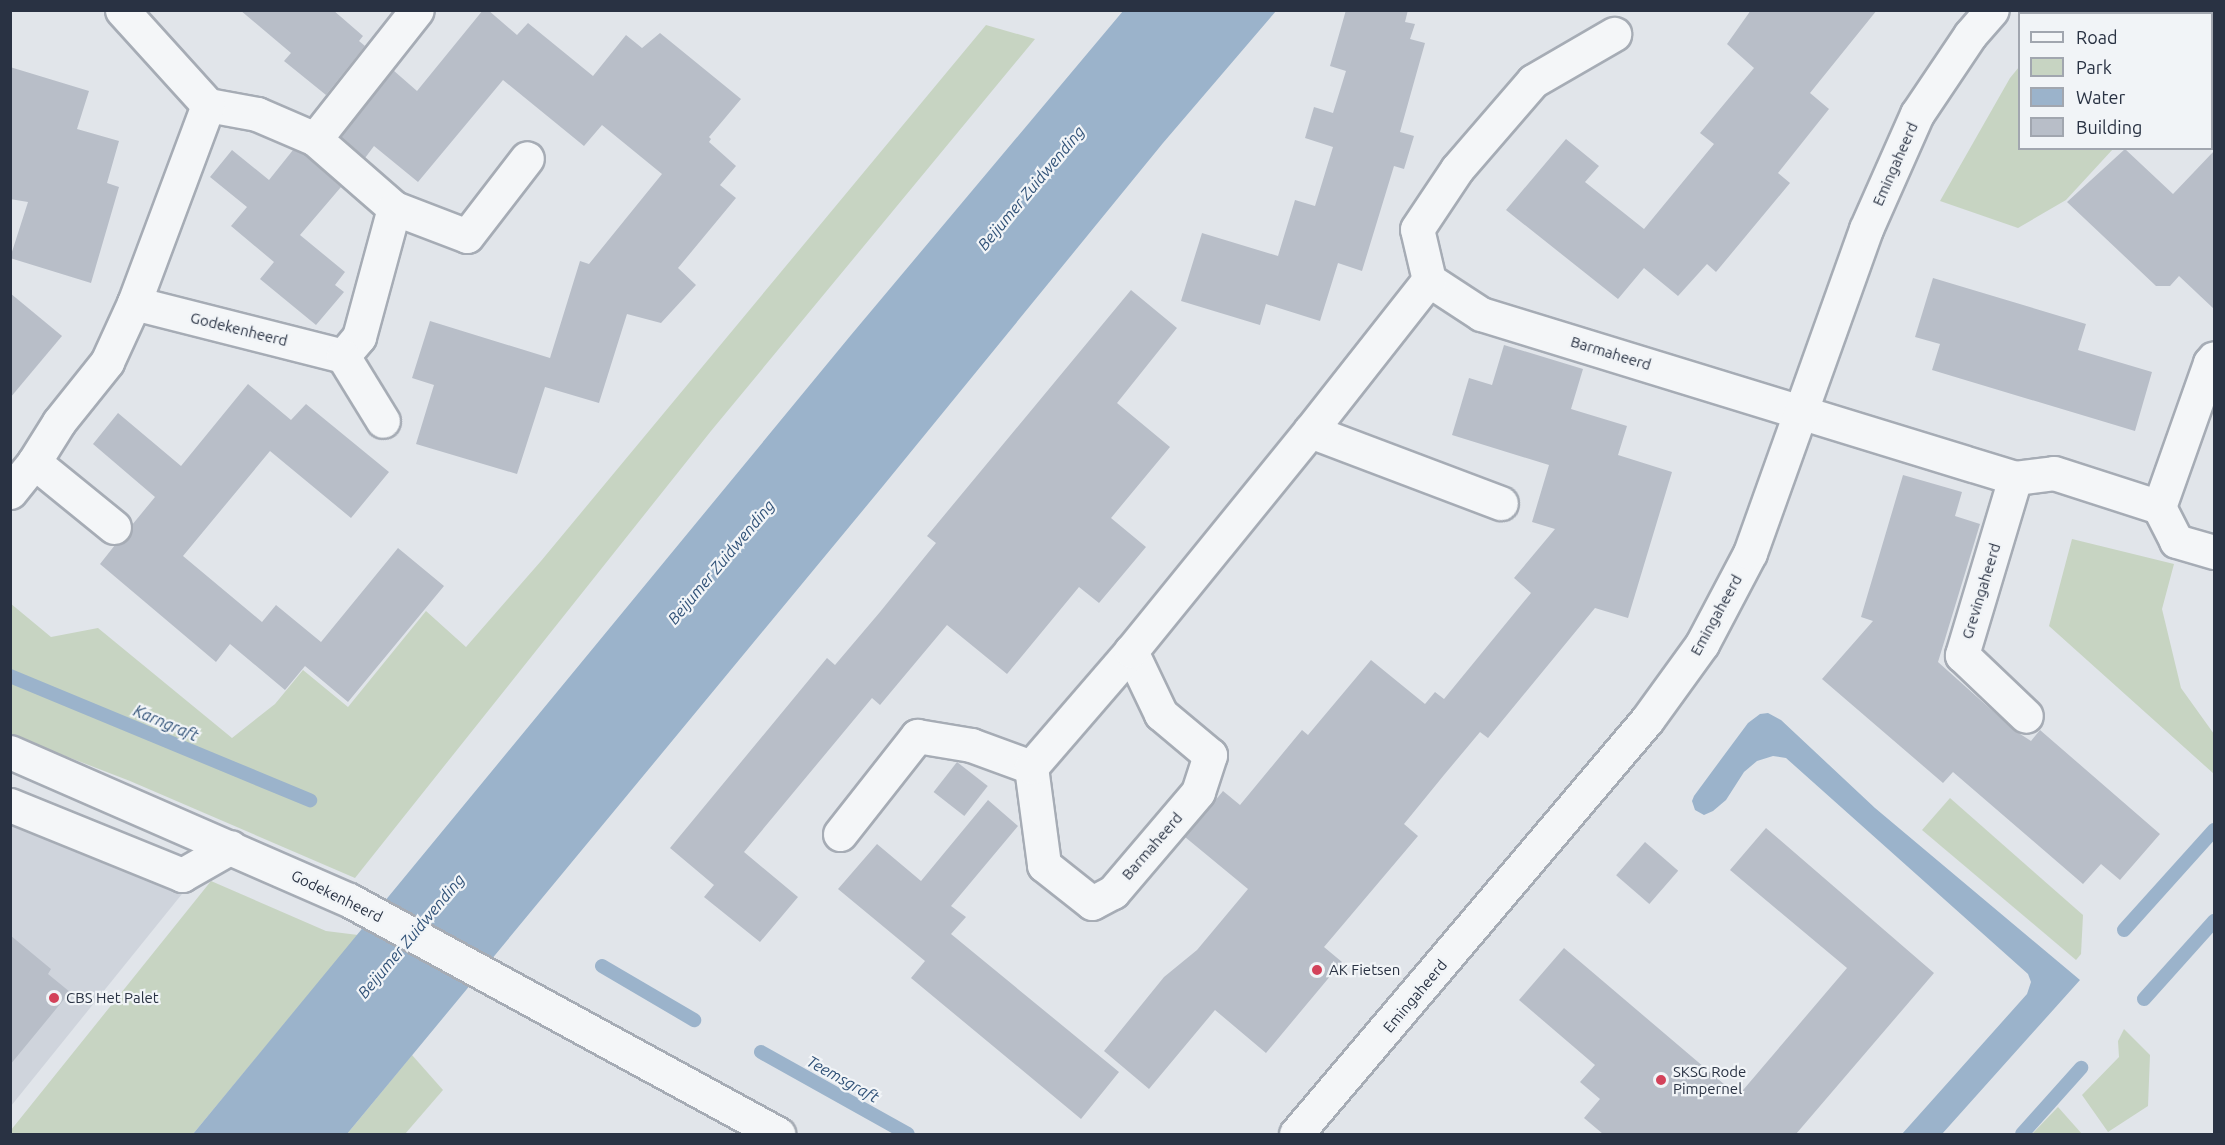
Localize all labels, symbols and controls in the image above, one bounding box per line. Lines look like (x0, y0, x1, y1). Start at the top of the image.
legend (2018, 12, 2213, 150)
text: Road (2076, 27, 2118, 47)
text: Park (2076, 57, 2112, 77)
text: Water (2076, 87, 2125, 107)
text: Building (2076, 117, 2142, 137)
street label: Emingaheerd (1869, 119, 1921, 209)
water label: Beijumer Zuidwending (973, 122, 1089, 254)
street label: Godekenheerd (189, 308, 289, 350)
street label: Barmaheerd (1569, 332, 1653, 374)
water label: Beijumer Zuidwending (663, 496, 779, 628)
street label: Grevingaheerd (1958, 541, 2004, 641)
street label: Emingaheerd (1686, 572, 1746, 658)
water label: Karngraft (131, 701, 201, 745)
street label: Barmaheerd (1118, 809, 1186, 883)
street label: Godekenheerd (288, 866, 386, 926)
water label: Beijumer Zuidwending (353, 870, 469, 1002)
street label: Emingaheerd (1379, 956, 1451, 1036)
place label: AK Fietsen (1329, 961, 1400, 979)
marker: AK Fietsen (1310, 963, 1324, 977)
place label: CBS Het Palet (66, 989, 159, 1007)
marker: CBS Het Palet (47, 991, 61, 1005)
water label: Teemsgraft (804, 1051, 882, 1107)
place label: SKSG Rode Pimpernel (1673, 1062, 1746, 1097)
marker: SKSG Rode Pimpernel (1654, 1073, 1668, 1087)

